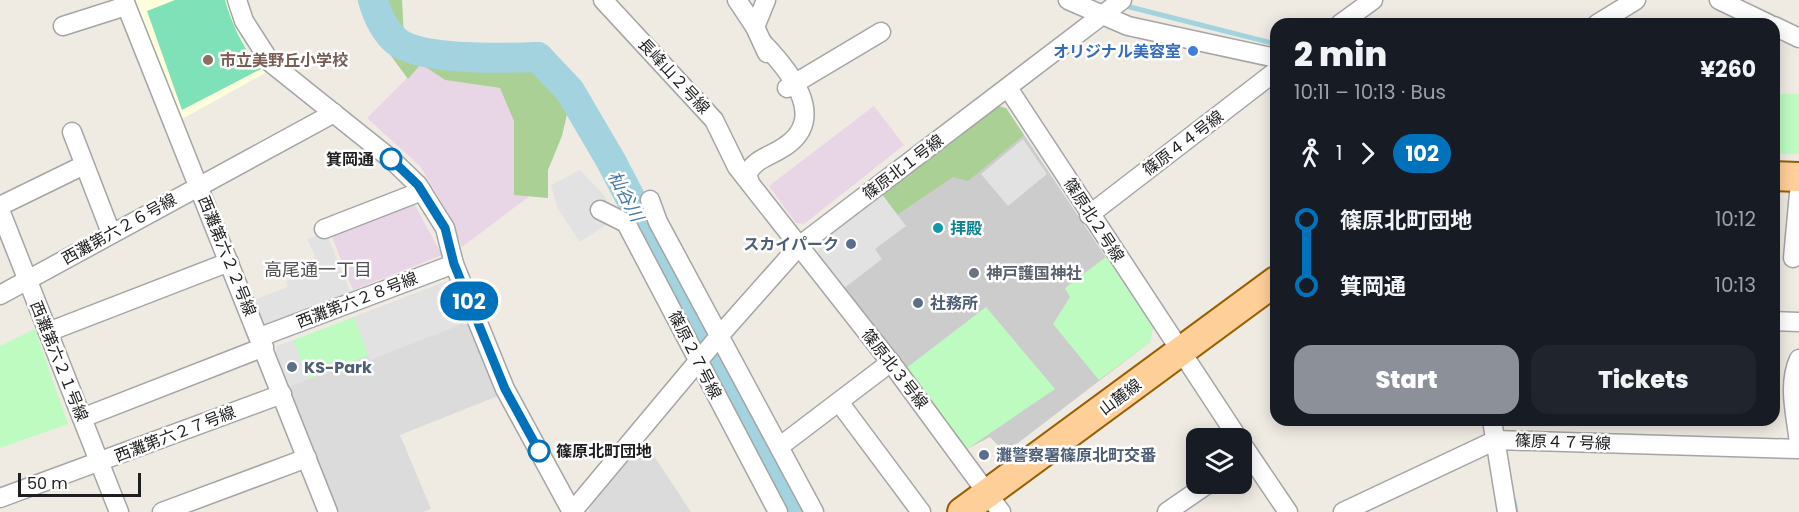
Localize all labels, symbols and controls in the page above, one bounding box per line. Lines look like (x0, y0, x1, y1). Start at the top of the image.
text: 2 min (1294, 31, 1387, 78)
street label: 長峰山２号線 (633, 33, 715, 119)
place label: オリジナル美容室 (1053, 40, 1181, 63)
marker: オリジナル美容室 (1186, 44, 1200, 58)
place label: 市立美野丘小学校 (220, 49, 348, 72)
marker: 市立美野丘小学校 (201, 53, 215, 67)
text: ¥260 (1700, 54, 1756, 85)
text: 10:11 – 10:13 · Bus (1294, 78, 1446, 106)
street label: 篠原４４号線 (1138, 105, 1228, 181)
street label: 篠原北１号線 (858, 129, 948, 205)
icon: walk (1294, 137, 1327, 170)
icon: forward (1351, 137, 1384, 170)
text: 1 (1336, 139, 1342, 167)
text: 102 (1405, 139, 1439, 168)
place label: 箕岡通 (326, 148, 374, 171)
marker: 箕岡通 (380, 148, 402, 170)
water label: 杣谷川 (602, 166, 651, 227)
street label: 篠原北２号線 (1058, 173, 1130, 267)
street label: 西灘第六２６号線 (57, 188, 181, 270)
street label: 西灘第六２２号線 (192, 192, 262, 320)
text: 篠原北町団地 (1340, 205, 1472, 236)
text: 10:12 (1715, 205, 1756, 233)
place label: 拝殿 (950, 217, 982, 240)
marker: 拝殿 (931, 221, 945, 235)
place label: スカイパーク (743, 233, 839, 256)
marker: スカイパーク (844, 237, 858, 251)
district label: 高尾通一丁目 (264, 257, 372, 282)
place label: 神戸護国神社 (986, 262, 1082, 285)
street label: 西灘第六２８号線 (293, 266, 421, 334)
marker: 神戸護国神社 (967, 266, 981, 280)
text: 箕岡通 (1340, 271, 1406, 302)
text: 10:13 (1715, 271, 1756, 299)
line badge: 102 (434, 282, 504, 320)
text: 102 (452, 287, 486, 316)
place label: 社務所 (930, 292, 978, 315)
marker: 社務所 (911, 296, 925, 310)
street label: 西灘第六２１号線 (24, 297, 94, 425)
street label: 篠原２７号線 (663, 307, 727, 403)
street label: 篠原北３号線 (856, 324, 934, 414)
button: Start (1294, 345, 1519, 414)
button: Tickets (1531, 345, 1756, 414)
place label: KS-Park (304, 356, 372, 379)
marker: KS-Park (285, 360, 299, 374)
street label: 山麓線 (1094, 373, 1146, 421)
street label: 西灘第六２７号線 (111, 400, 239, 468)
map controls (1186, 428, 1252, 494)
button: layers (1186, 428, 1252, 494)
street label: 篠原４７号線 (1515, 429, 1611, 455)
marker: 篠原北町団地 (528, 440, 550, 462)
place label: 篠原北町団地 (556, 440, 652, 463)
place label: 灘警察署篠原北町交番 (996, 444, 1156, 467)
marker: 灘警察署篠原北町交番 (977, 448, 991, 462)
scale bar (18, 470, 141, 498)
text: 50 m (27, 472, 68, 495)

